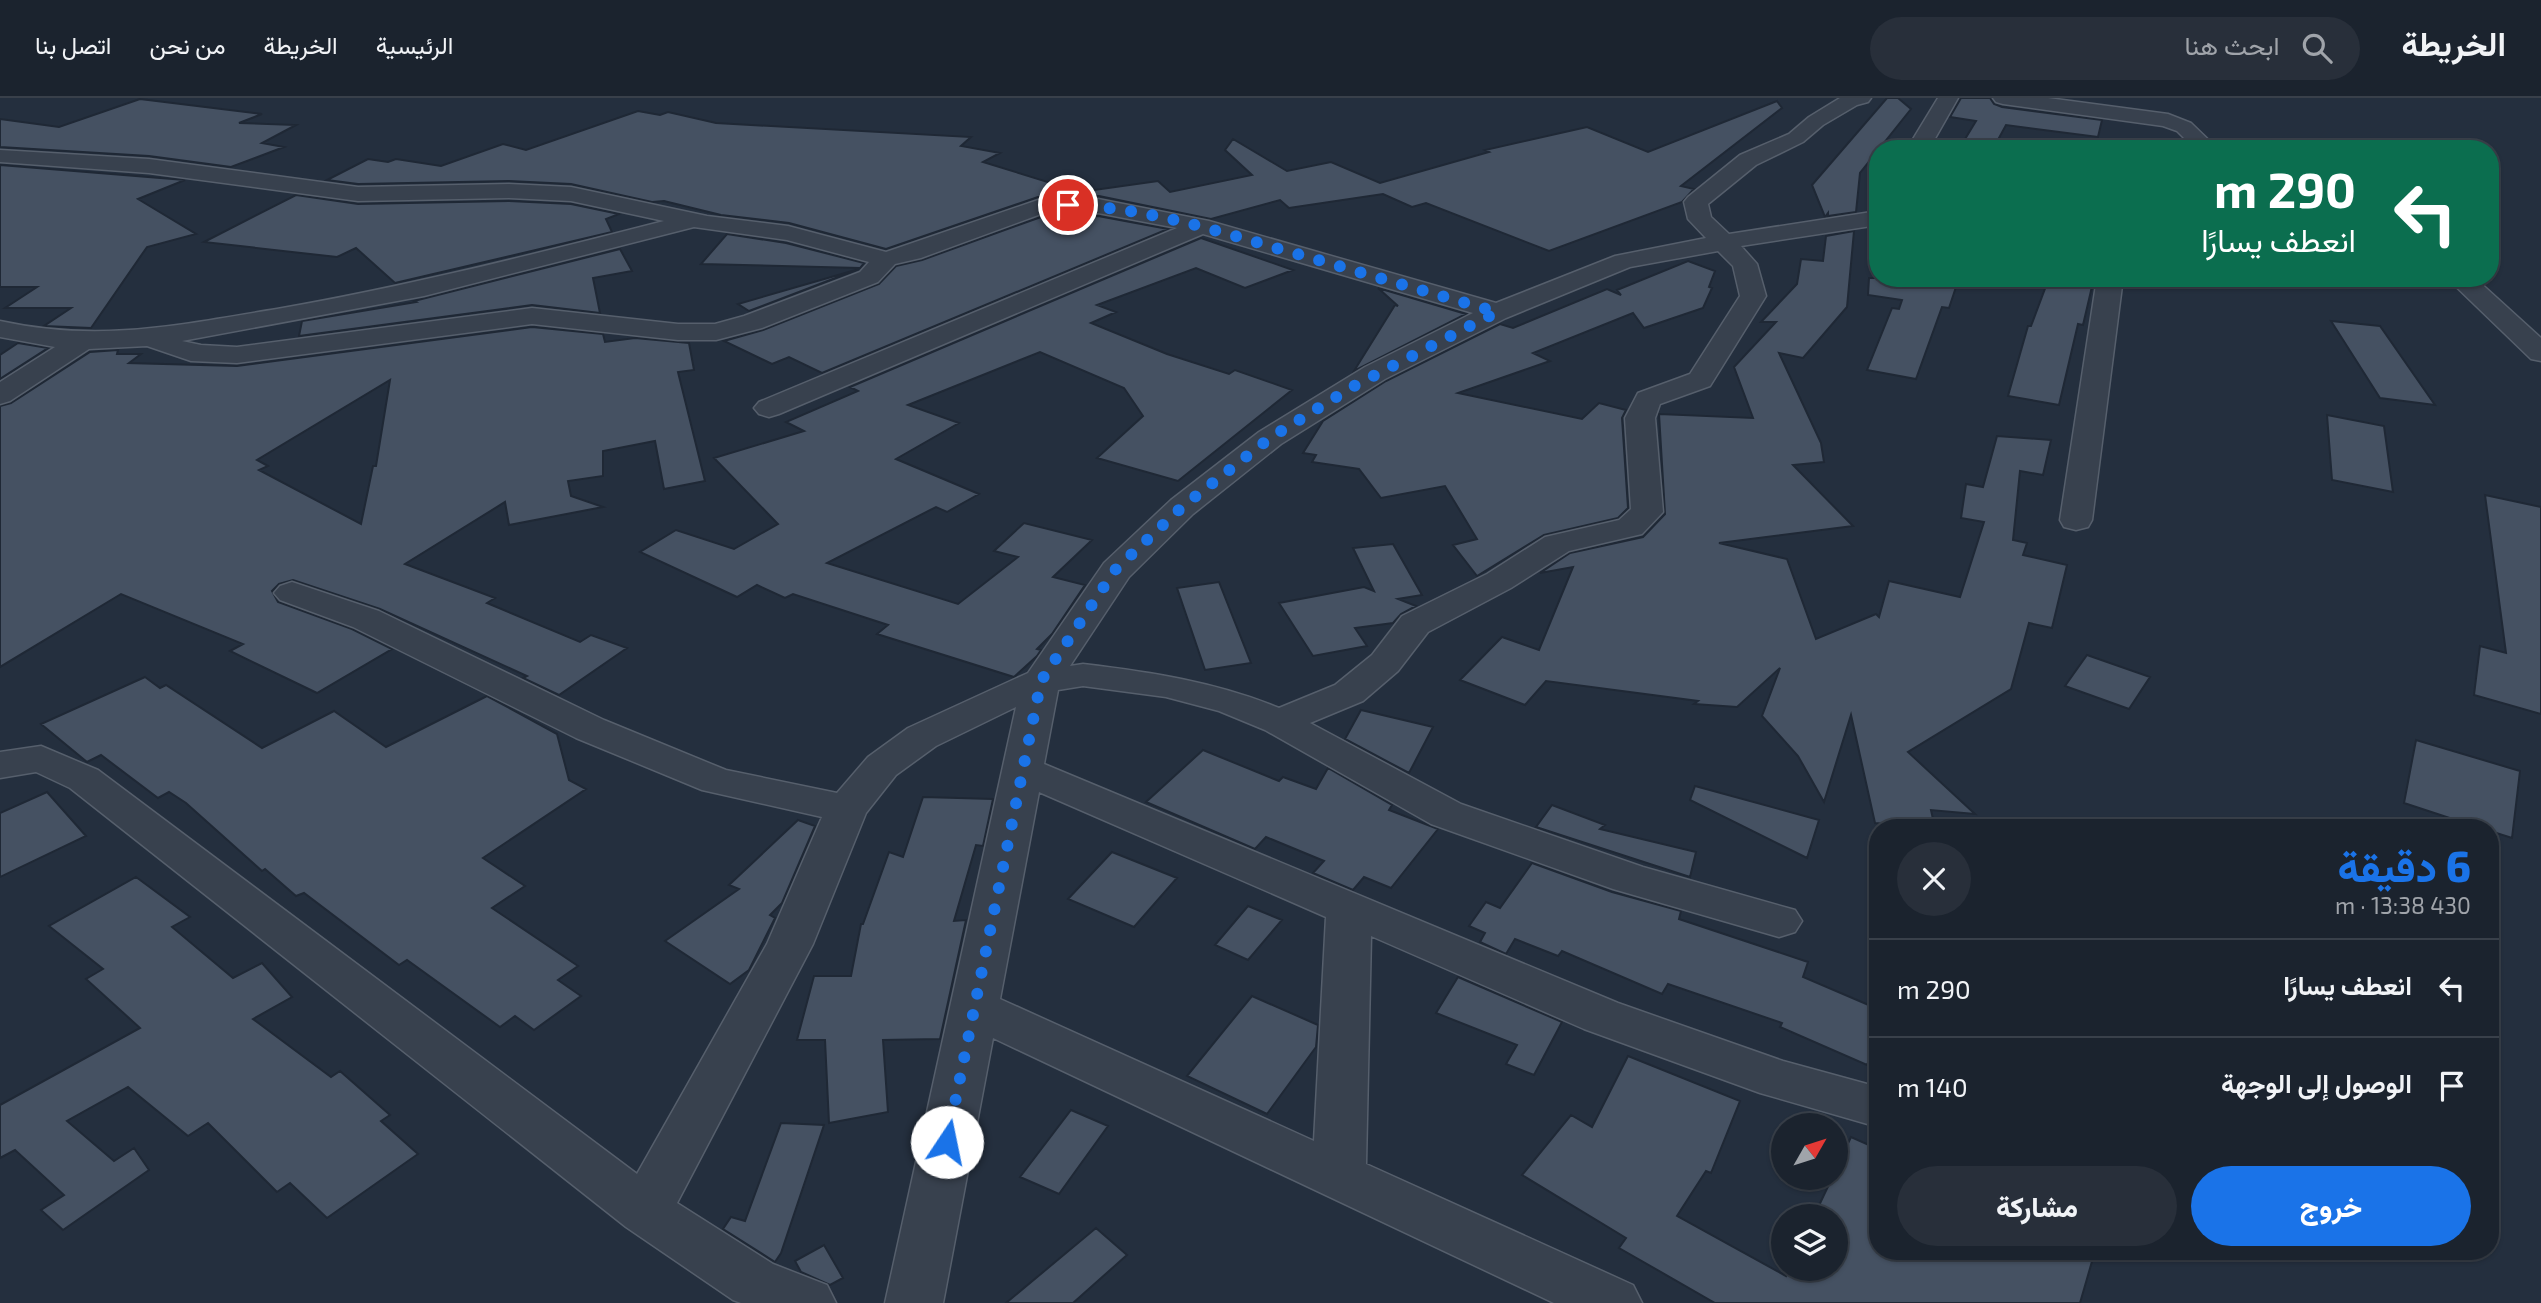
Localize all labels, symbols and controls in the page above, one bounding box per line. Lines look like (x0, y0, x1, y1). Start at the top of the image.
search box (1870, 17, 2360, 80)
text: الخريطة (2402, 23, 2506, 63)
text: ابحث هنا (2185, 29, 2280, 60)
icon: search (2298, 29, 2336, 67)
text: اتصل بنا (35, 30, 111, 59)
text: من نحن (149, 30, 225, 59)
text: الخريطة (263, 30, 338, 59)
text: الرئيسية (376, 30, 453, 59)
text: 290 m (2214, 159, 2356, 218)
icon: left (2380, 168, 2471, 259)
pin (1038, 175, 1098, 235)
icon: arrive (1049, 186, 1087, 224)
text: انعطف يسارًا (2201, 220, 2356, 258)
text: 6 دقيقة (2337, 840, 2471, 890)
button: close (1897, 842, 1971, 916)
text: 430 m · 13:38 (2335, 891, 2471, 919)
text: انعطف يسارًا (2283, 969, 2412, 1000)
icon: left (2433, 969, 2471, 1007)
text: 290 m (1897, 973, 1971, 1004)
text: الوصول إلى الوجهة (2221, 1067, 2412, 1098)
icon: arrive (2433, 1067, 2471, 1105)
text: 140 m (1897, 1071, 1968, 1102)
position arrow (910, 1105, 984, 1179)
north arrow (1771, 1113, 1848, 1190)
map controls (1771, 1113, 1848, 1281)
button: مشاركة (1897, 1166, 2177, 1246)
button: خروج (2191, 1166, 2471, 1246)
button: layers (1771, 1204, 1848, 1281)

